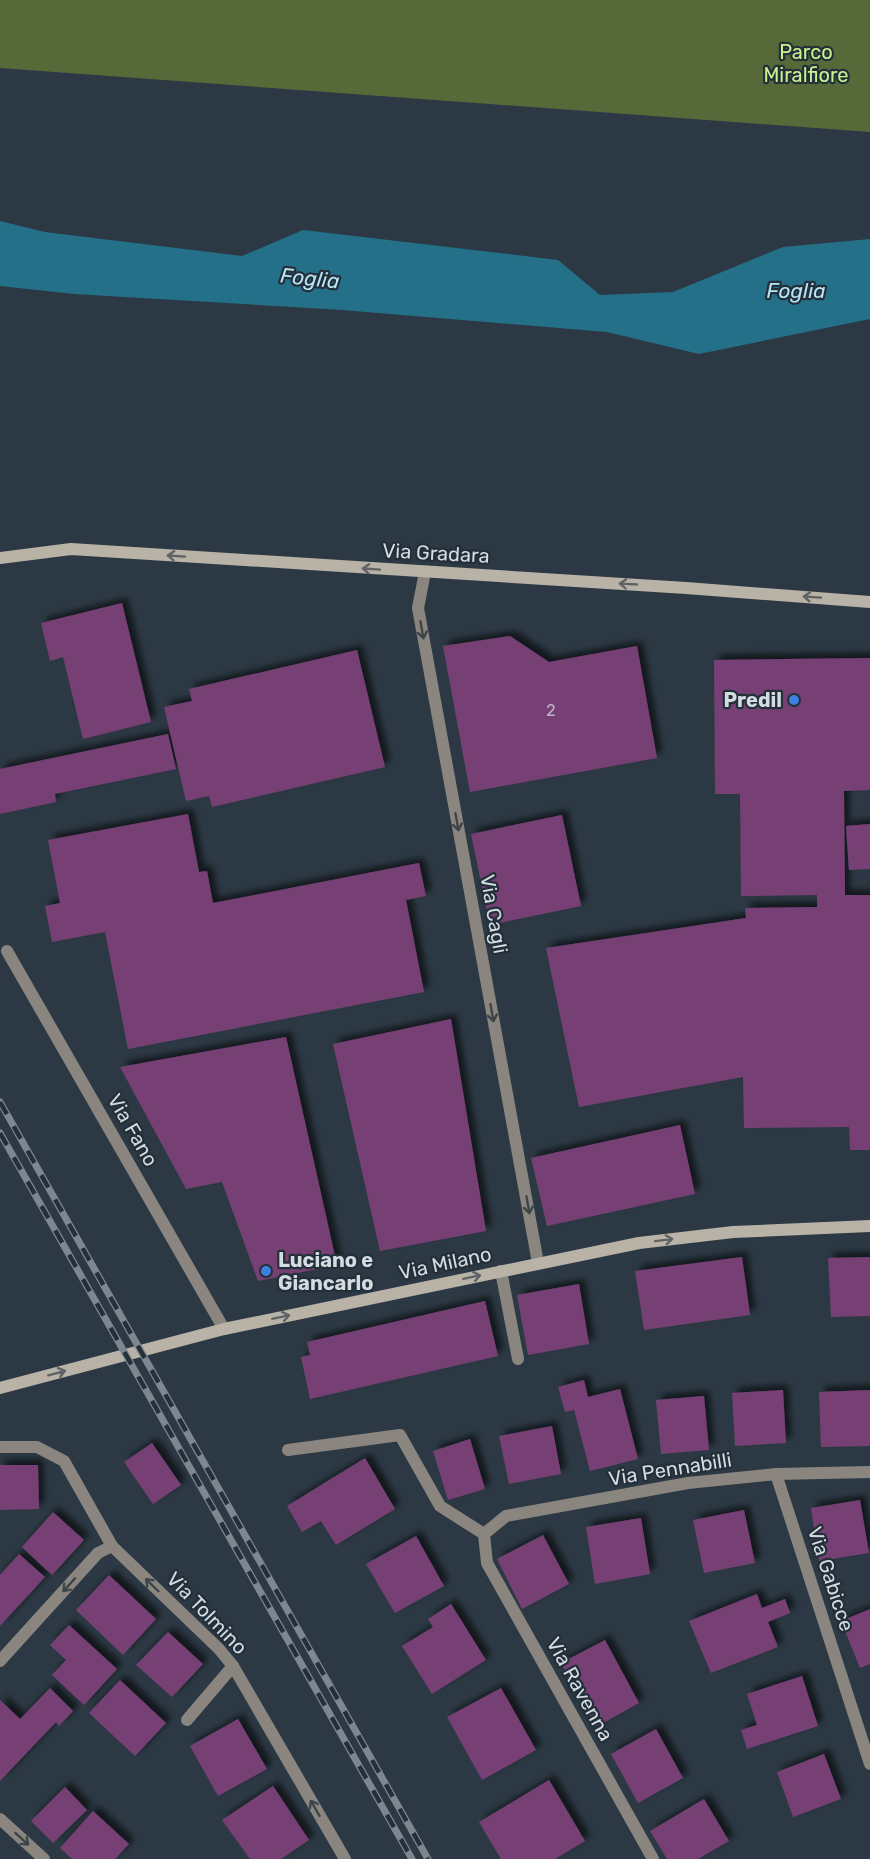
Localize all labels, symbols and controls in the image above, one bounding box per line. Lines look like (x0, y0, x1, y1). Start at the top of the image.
park label: Parco Miralfiore (763, 40, 849, 87)
water label: Foglia (279, 262, 341, 294)
water label: Foglia (766, 278, 826, 303)
street label: Via Gradara (382, 538, 490, 568)
one-way arrow (166, 550, 186, 561)
one-way arrow (361, 563, 381, 574)
one-way arrow (619, 579, 639, 590)
one-way arrow (802, 592, 822, 603)
one-way arrow (417, 620, 428, 639)
place label: Predil (724, 688, 782, 712)
marker: Predil (787, 693, 801, 707)
house number: 2 (546, 701, 556, 720)
one-way arrow (452, 811, 463, 831)
street label: Via Cagli (475, 873, 513, 955)
one-way arrow (487, 1003, 498, 1023)
street label: Via Fano (103, 1090, 163, 1170)
one-way arrow (523, 1195, 534, 1215)
one-way arrow (653, 1234, 673, 1245)
street label: Via Milano (397, 1241, 493, 1285)
place label: Luciano e Giancarlo (278, 1248, 373, 1295)
marker: Luciano e Giancarlo (259, 1264, 273, 1278)
one-way arrow (462, 1271, 481, 1282)
one-way arrow (271, 1311, 291, 1322)
one-way arrow (47, 1367, 66, 1378)
street label: Via Pennabilli (607, 1447, 733, 1491)
street label: Via Gabicce (803, 1524, 859, 1634)
street label: Via Tolmino (162, 1567, 252, 1659)
one-way arrow (62, 1577, 76, 1592)
one-way arrow (145, 1578, 160, 1592)
street label: Via Ravenna (542, 1633, 618, 1745)
one-way arrow (309, 1800, 321, 1817)
one-way arrow (14, 1832, 29, 1846)

